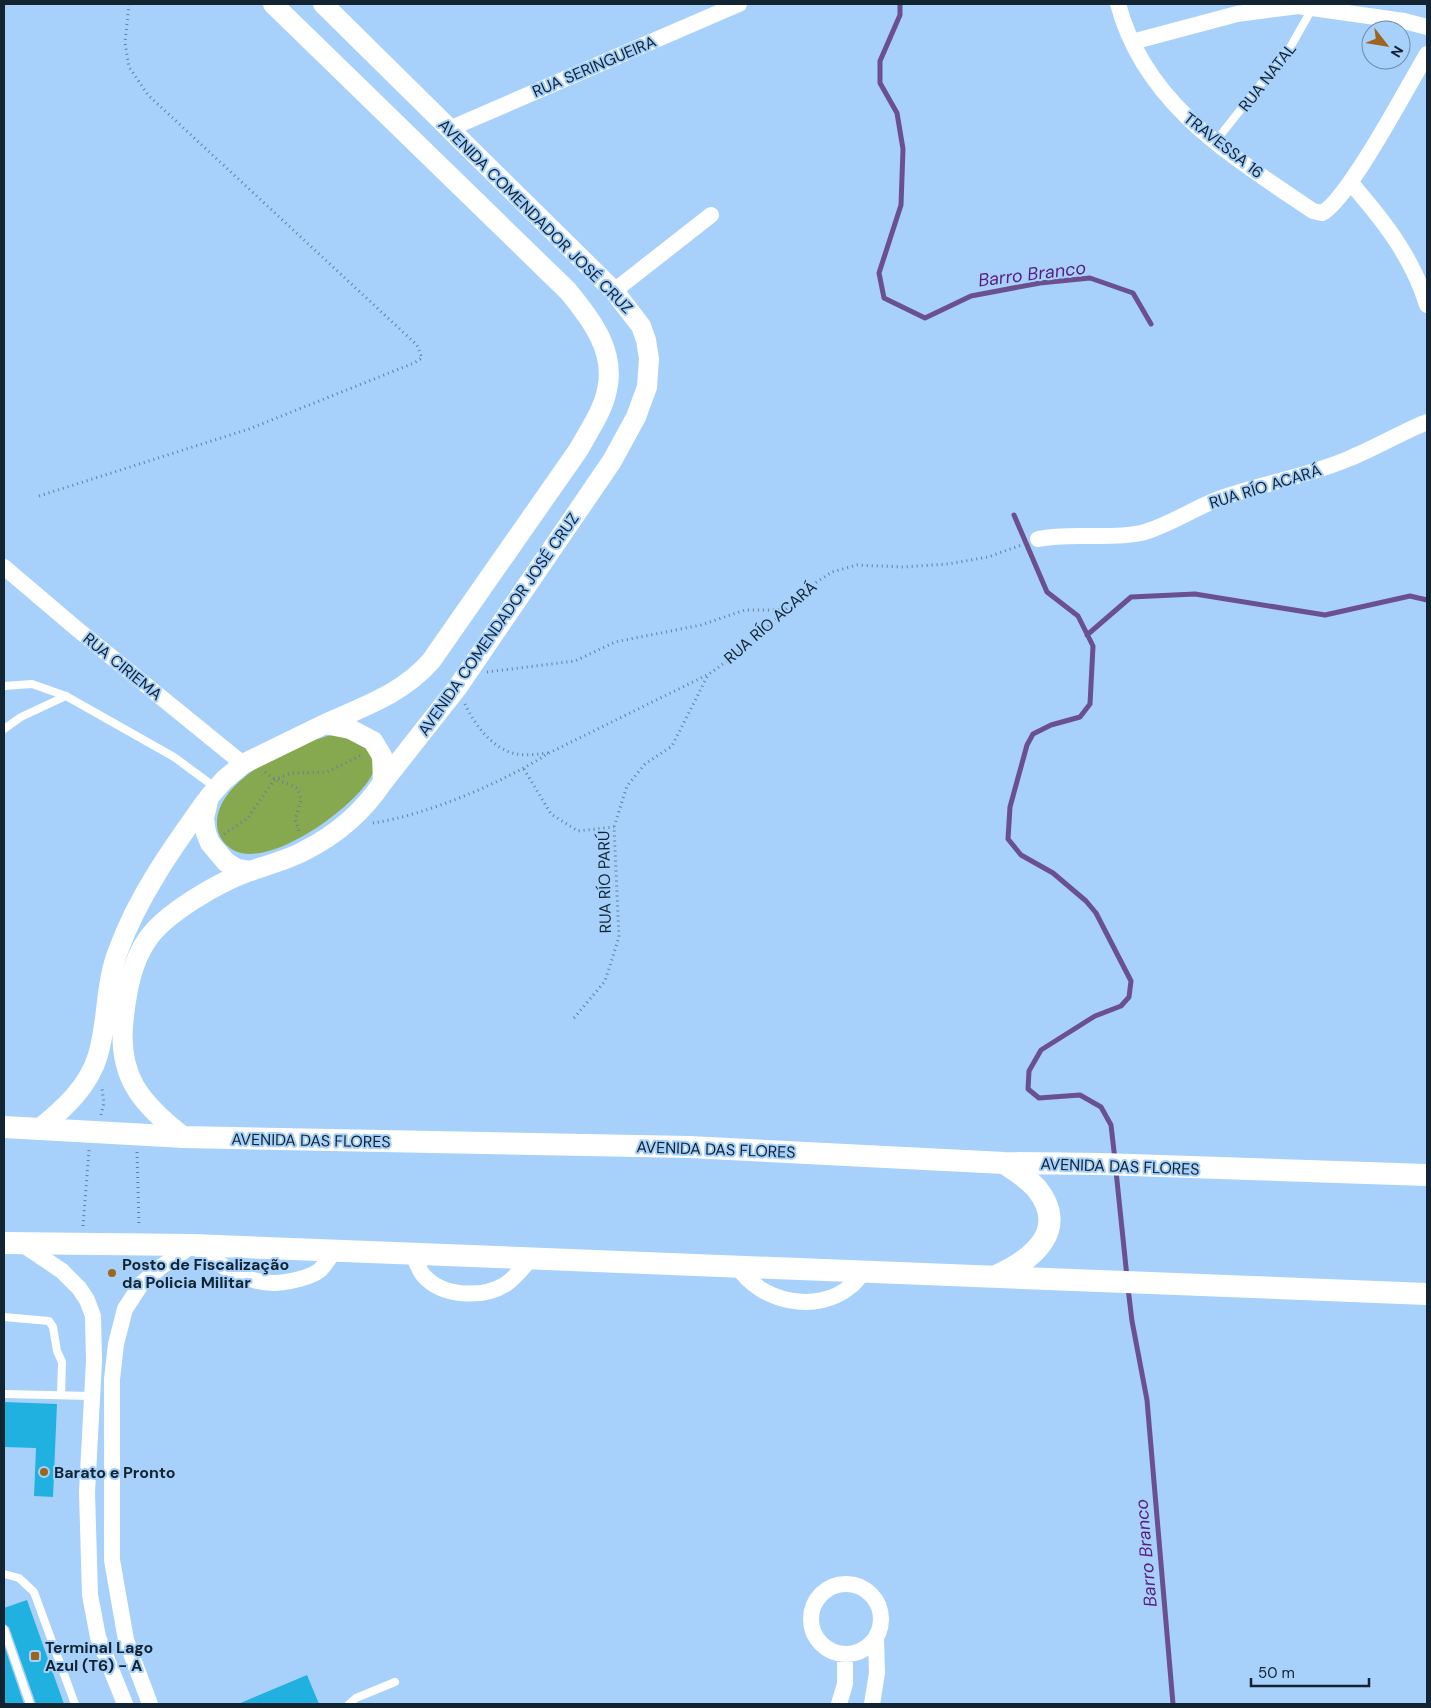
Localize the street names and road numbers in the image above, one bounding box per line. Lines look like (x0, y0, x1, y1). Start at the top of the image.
street label: RUA SERINGUEIRA (529, 31, 660, 102)
street label: RUA NATAL (1234, 39, 1301, 116)
street label: TRAVESSA 16 (1179, 108, 1268, 183)
street label: AVENIDA COMENDADOR JOSÉ CRUZ (434, 114, 638, 318)
street label: RUA RÍO ACARÁ (1207, 459, 1324, 514)
street label: AVENIDA COMENDADOR JOSÉ CRUZ (413, 509, 584, 740)
street label: RUA RÍO ACARÁ (720, 576, 821, 668)
street label: RUA CIRIEMA (79, 628, 167, 705)
street label: RUA RÍO PARÚ (593, 830, 616, 934)
street label: AVENIDA DAS FLORES (231, 1129, 391, 1152)
street label: AVENIDA DAS FLORES (636, 1136, 796, 1163)
street label: AVENIDA DAS FLORES (1040, 1153, 1200, 1180)

